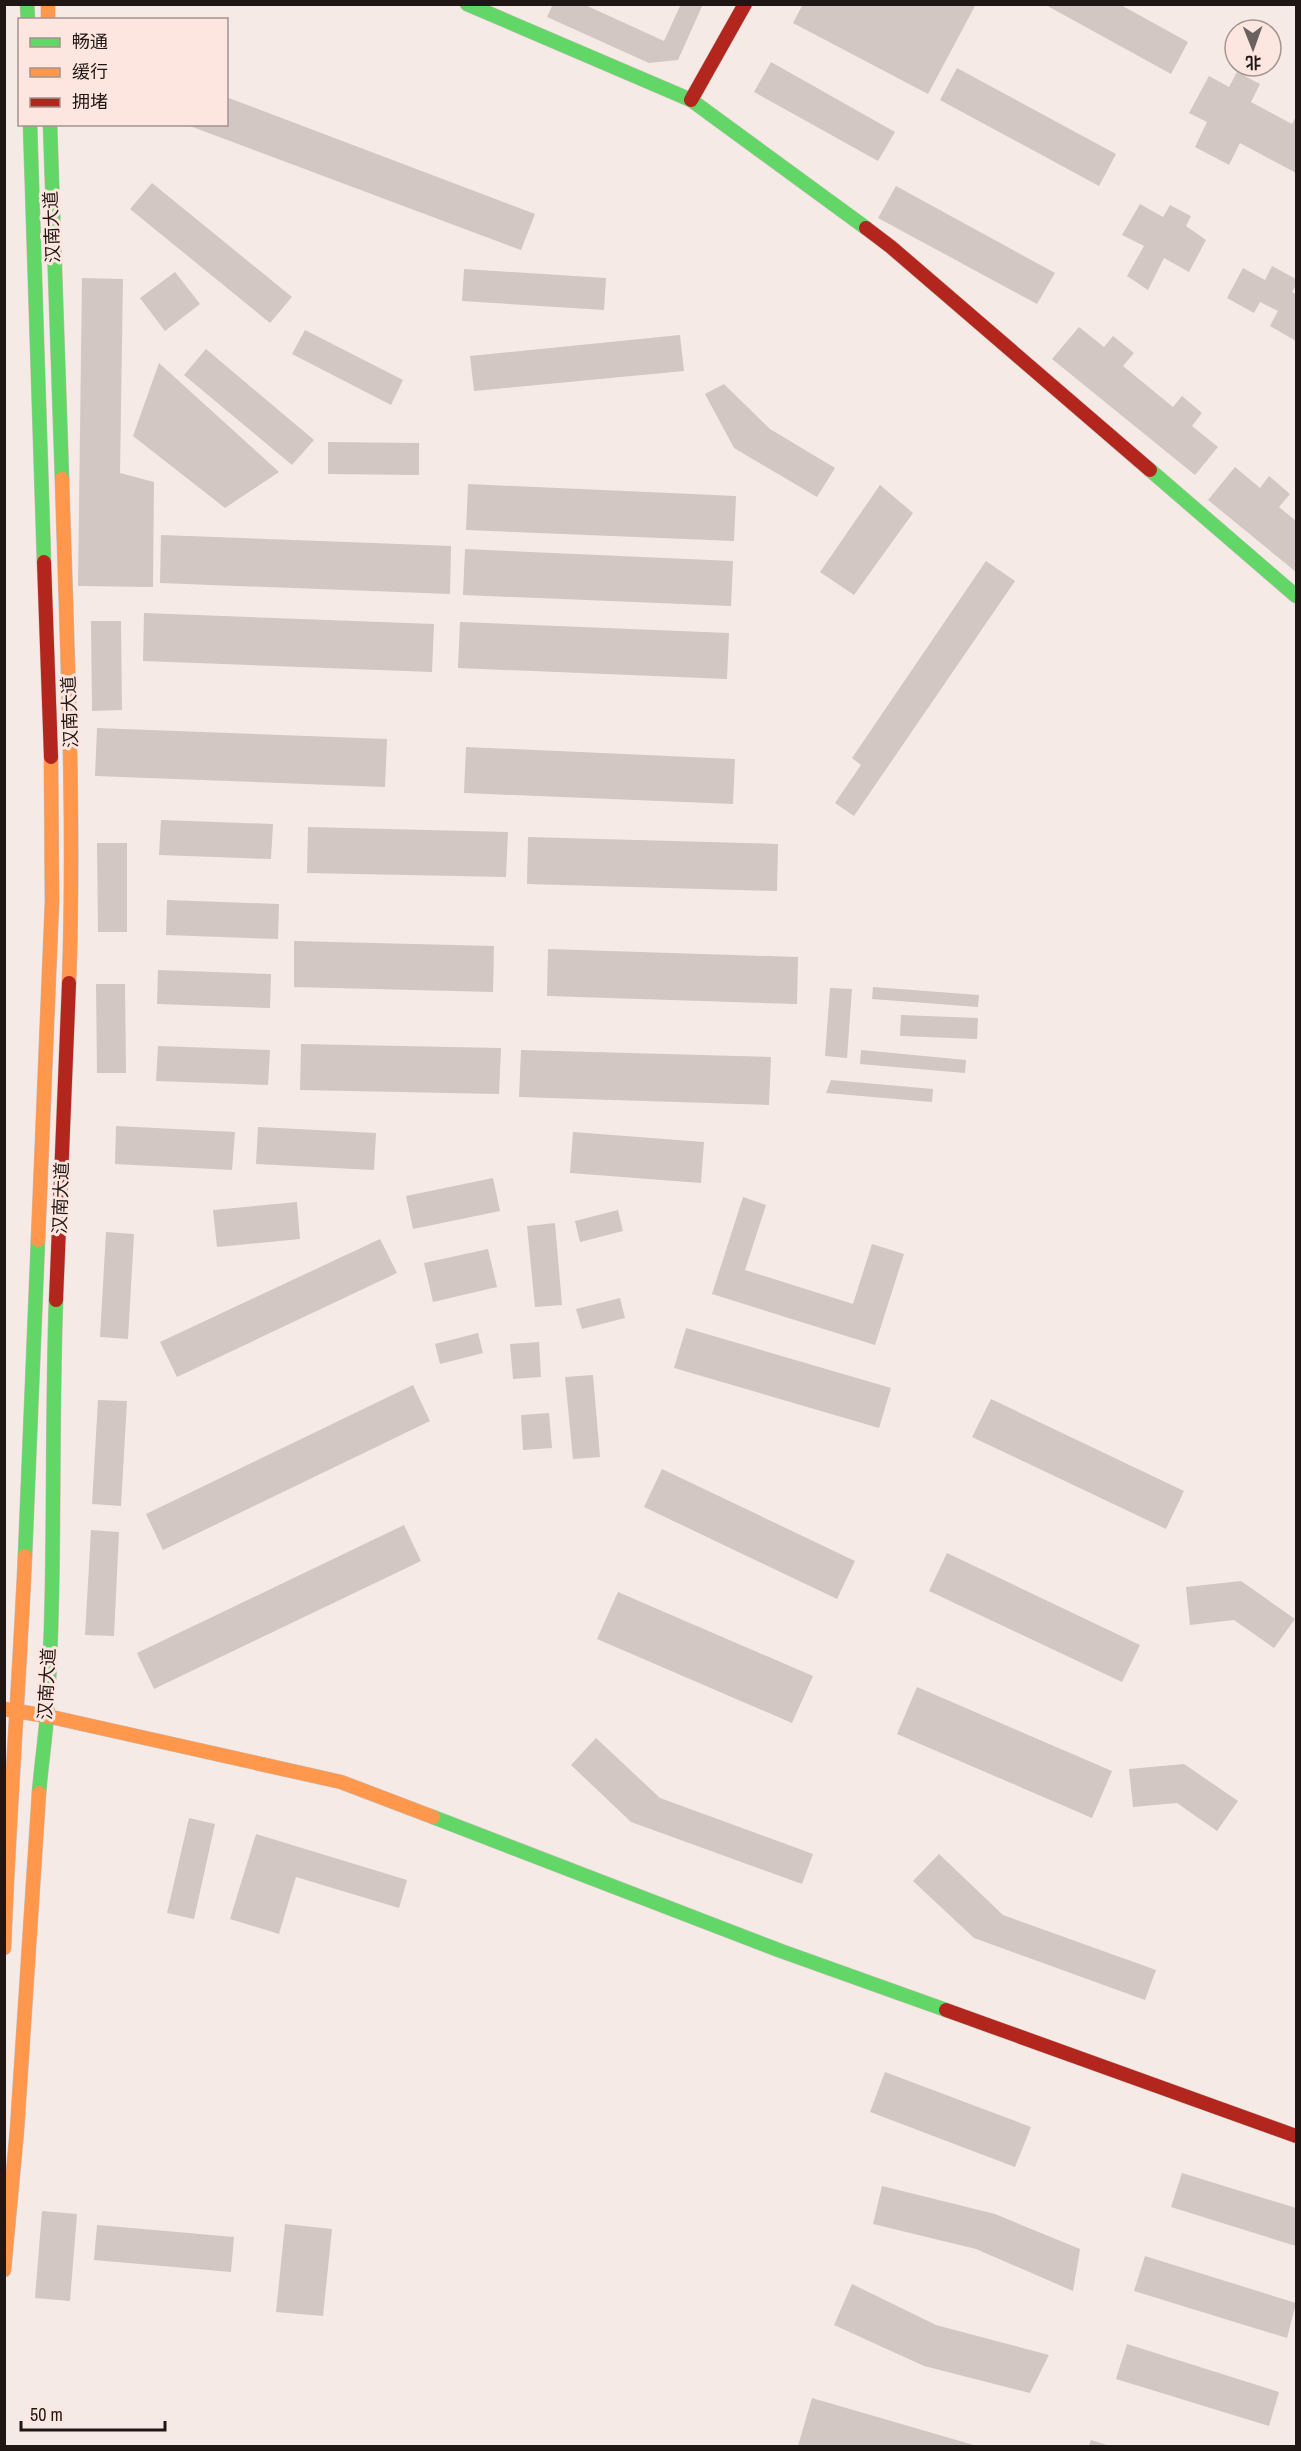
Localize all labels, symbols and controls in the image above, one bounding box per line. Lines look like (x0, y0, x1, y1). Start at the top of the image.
legend (18, 18, 228, 126)
north arrow (1223, 18, 1283, 78)
text: 畅通 (72, 29, 108, 54)
text: 北 (1245, 52, 1261, 74)
text: 缓行 (72, 59, 108, 84)
text: 拥堵 (72, 89, 108, 114)
street label: 汉南大道 (38, 191, 65, 263)
street label: 汉南大道 (56, 676, 83, 748)
street label: 汉南大道 (47, 1162, 74, 1234)
street label: 汉南大道 (32, 1647, 61, 1721)
scale bar (21, 2394, 165, 2432)
text: 50 m (30, 2402, 63, 2427)

